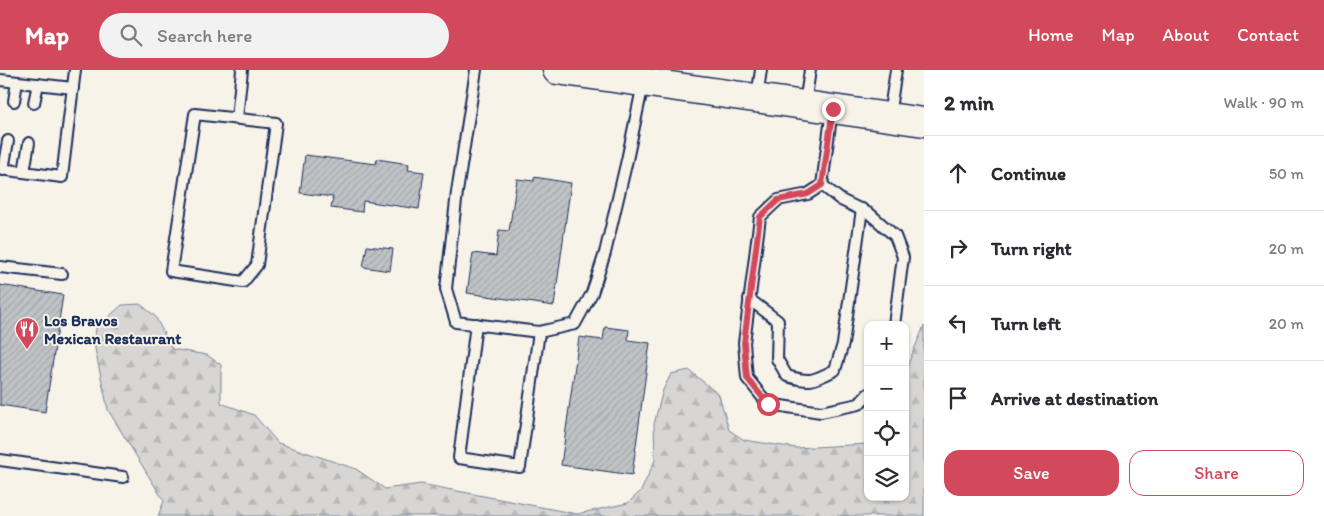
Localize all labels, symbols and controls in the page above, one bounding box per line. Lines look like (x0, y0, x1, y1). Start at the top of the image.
search box (99, 13, 449, 58)
text: Map (25, 21, 69, 50)
icon: search (117, 21, 145, 49)
text: Search here (157, 24, 252, 47)
text: Home (1028, 24, 1074, 46)
text: Map (1102, 24, 1135, 46)
text: About (1163, 24, 1209, 46)
text: Contact (1237, 24, 1299, 46)
text: 2 min (944, 90, 994, 115)
text: Walk · 90 m (1224, 93, 1304, 112)
route end (822, 98, 845, 121)
icon: ahead (944, 159, 972, 187)
text: Continue (991, 162, 1066, 185)
text: 50 m (1269, 164, 1304, 183)
icon: right (944, 234, 972, 262)
text: Turn right (991, 237, 1072, 260)
text: 20 m (1269, 239, 1304, 258)
icon: left (944, 309, 972, 337)
place label: Los Bravos Mexican Restaurant (44, 311, 181, 348)
text: Turn left (991, 312, 1061, 335)
text: 20 m (1269, 314, 1304, 333)
restaurant icon: Los Bravos Mexican Restaurant (14, 316, 40, 350)
map controls (864, 321, 909, 501)
button: + (864, 321, 909, 366)
button: − (864, 366, 909, 411)
icon: arrive (944, 384, 972, 412)
text: Arrive at destination (991, 387, 1158, 410)
route start (757, 393, 780, 416)
button: locate (864, 411, 909, 456)
button: Save (944, 450, 1119, 496)
button: Share (1129, 450, 1304, 496)
button: layers (864, 456, 909, 501)

